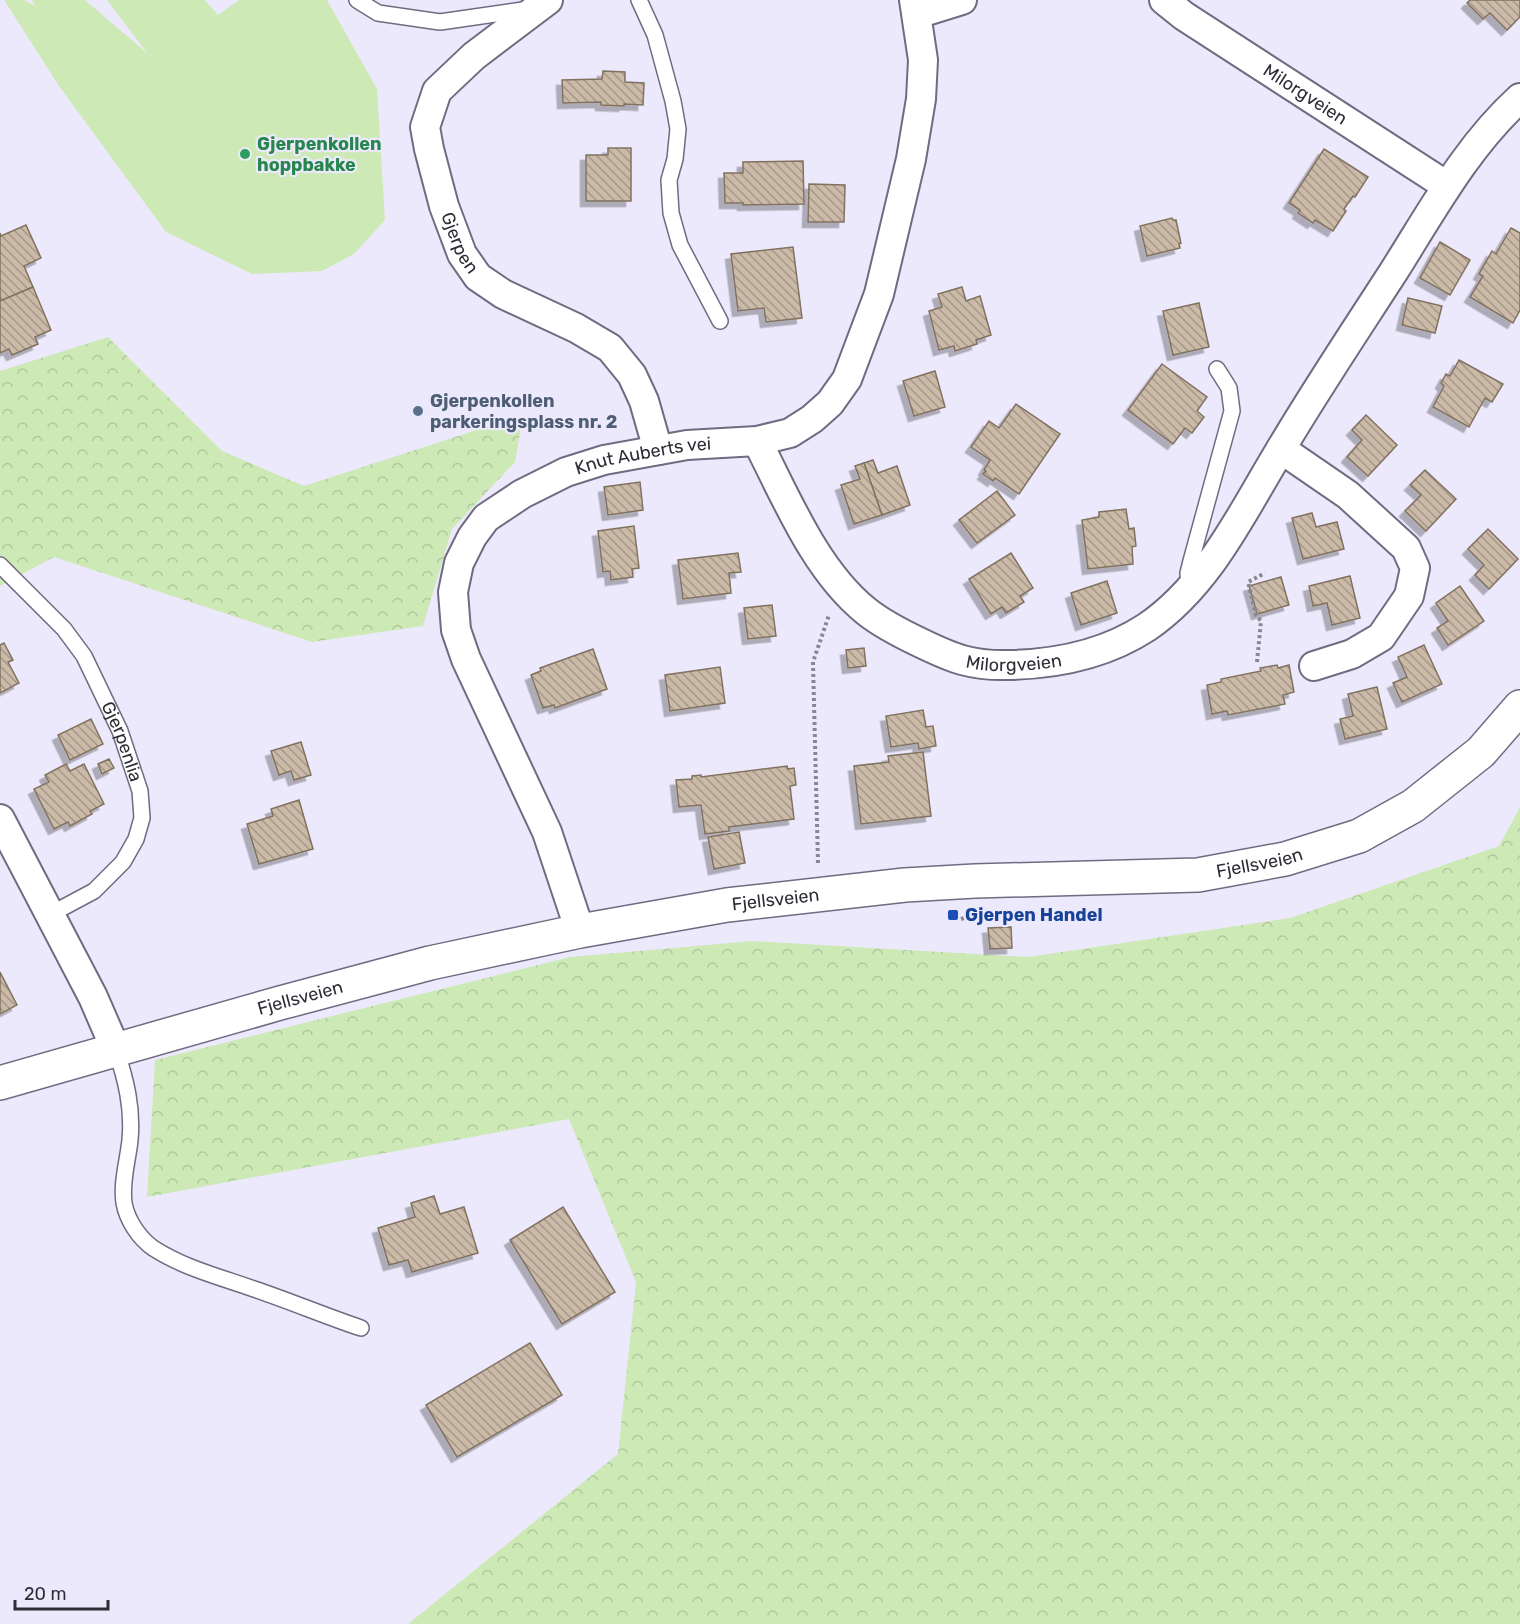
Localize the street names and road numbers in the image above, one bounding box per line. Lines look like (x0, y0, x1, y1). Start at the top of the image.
street label: Milorgveien (1259, 59, 1351, 130)
street label: Gjerpen (436, 209, 483, 278)
street label: Knut Auberts vei (572, 433, 712, 479)
street label: Milorgveien (964, 649, 1063, 676)
street label: Gjerpenlia (96, 698, 147, 785)
street label: Fjellsveien (1214, 843, 1306, 882)
street label: Fjellsveien (731, 884, 820, 915)
street label: Fjellsveien (255, 976, 345, 1020)

